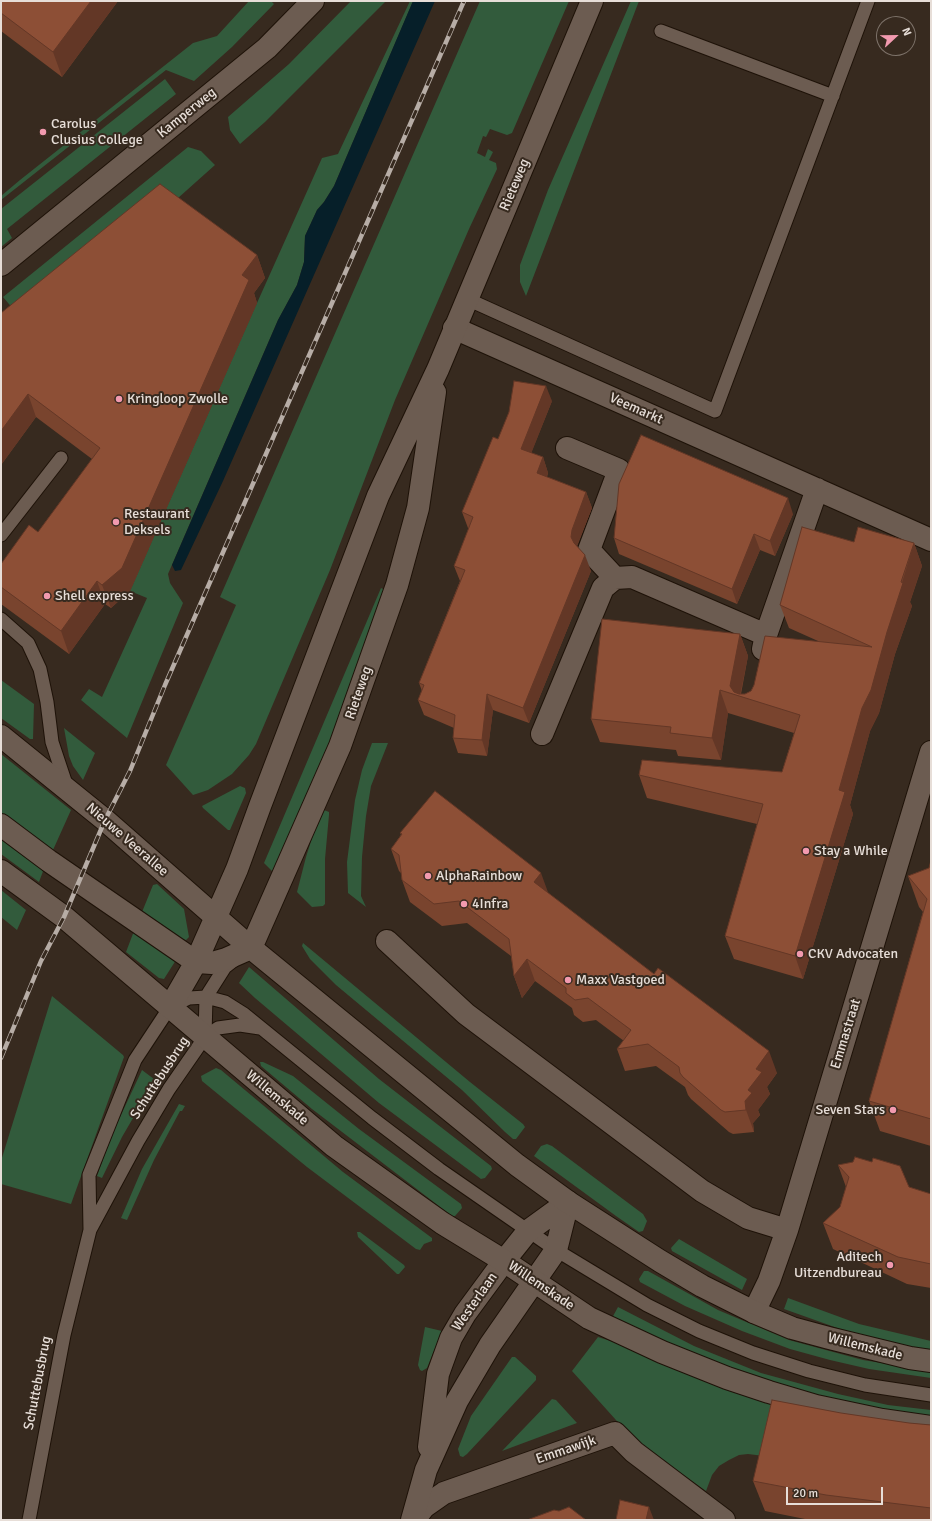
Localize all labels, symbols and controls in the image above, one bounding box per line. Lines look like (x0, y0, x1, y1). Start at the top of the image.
north arrow (876, 16, 916, 56)
text: N (899, 26, 914, 38)
street label: Kamperweg (154, 84, 220, 142)
place label: Carolus Clusius College (51, 116, 143, 148)
marker: Carolus Clusius College (38, 127, 48, 137)
street label: Rieteweg (496, 156, 534, 214)
street label: Veemarkt (607, 390, 665, 428)
place label: Kringloop Zwolle (127, 391, 228, 407)
marker: Kringloop Zwolle (114, 394, 124, 404)
place label: Restaurant Deksels (124, 506, 190, 538)
marker: Restaurant Deksels (111, 517, 121, 527)
place label: Shell express (55, 588, 134, 604)
marker: Shell express (42, 591, 52, 601)
street label: Rieteweg (342, 664, 376, 722)
street label: Nieuwe Veerallee (82, 800, 172, 880)
place label: Stay a While (814, 843, 888, 859)
marker: Stay a While (801, 846, 811, 856)
place label: AlphaRainbow (436, 868, 522, 884)
marker: AlphaRainbow (423, 871, 433, 881)
place label: 4Infra (472, 896, 508, 912)
marker: 4Infra (459, 899, 469, 909)
place label: CKV Advocaten (808, 946, 898, 962)
marker: CKV Advocaten (795, 949, 805, 959)
place label: Maxx Vastgoed (576, 972, 665, 988)
marker: Maxx Vastgoed (563, 975, 573, 985)
street label: Emmastraat (827, 997, 865, 1071)
street label: Schuttebusbrug (127, 1034, 193, 1122)
street label: Willemskade (242, 1067, 312, 1129)
place label: Seven Stars (815, 1102, 885, 1118)
marker: Seven Stars (888, 1105, 898, 1115)
place label: Aditech Uitzendbureau (794, 1249, 882, 1282)
street label: Willemskade (505, 1258, 577, 1314)
marker: Aditech Uitzendbureau (885, 1260, 895, 1270)
street label: Westerlaan (449, 1270, 501, 1334)
street label: Willemskade (826, 1330, 904, 1364)
street label: Schuttebusbrug (21, 1335, 55, 1431)
street label: Emmawijk (534, 1432, 598, 1468)
scale bar (788, 1479, 885, 1505)
text: 20 m (793, 1486, 818, 1501)

